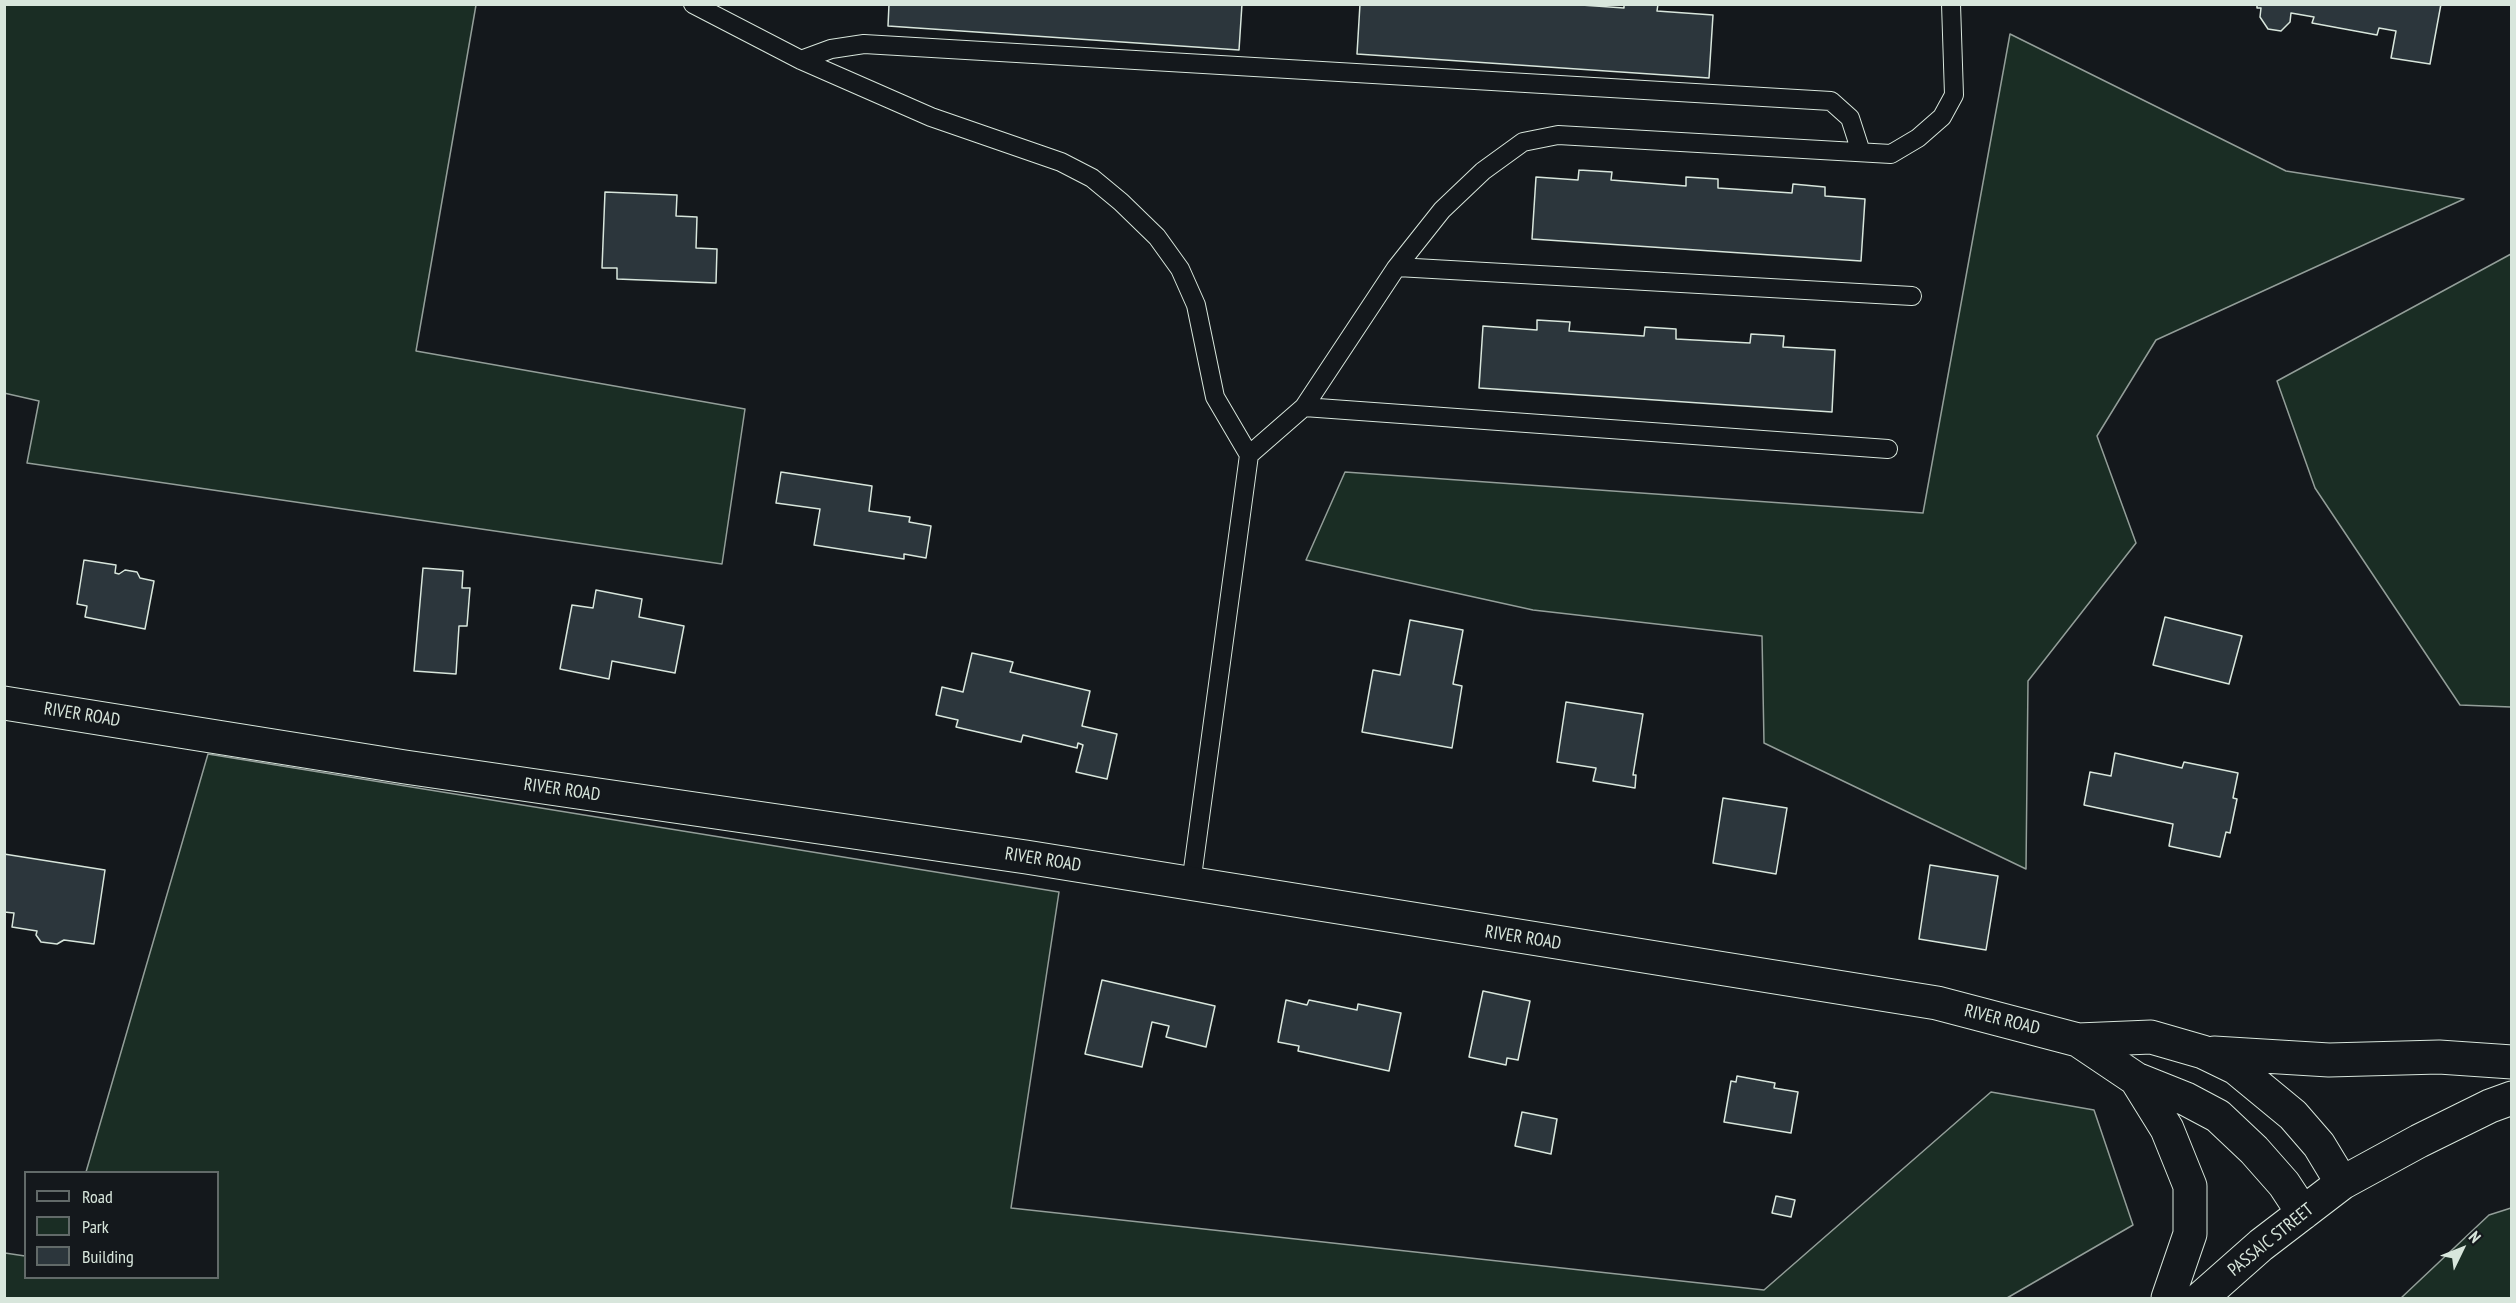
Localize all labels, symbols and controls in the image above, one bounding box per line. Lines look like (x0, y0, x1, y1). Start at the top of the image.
street label: RIVER ROAD (42, 698, 122, 732)
street label: RIVER ROAD (522, 774, 602, 806)
street label: RIVER ROAD (1003, 843, 1083, 877)
street label: RIVER ROAD (1483, 921, 1563, 955)
street label: RIVER ROAD (1962, 1000, 2042, 1040)
legend (24, 1171, 219, 1279)
text: Road (82, 1185, 113, 1208)
street label: PASSAIC STREET (2224, 1199, 2318, 1281)
text: Park (82, 1215, 109, 1238)
north arrow (2432, 1219, 2492, 1279)
text: N (2465, 1227, 2485, 1247)
text: Building (82, 1245, 134, 1268)

